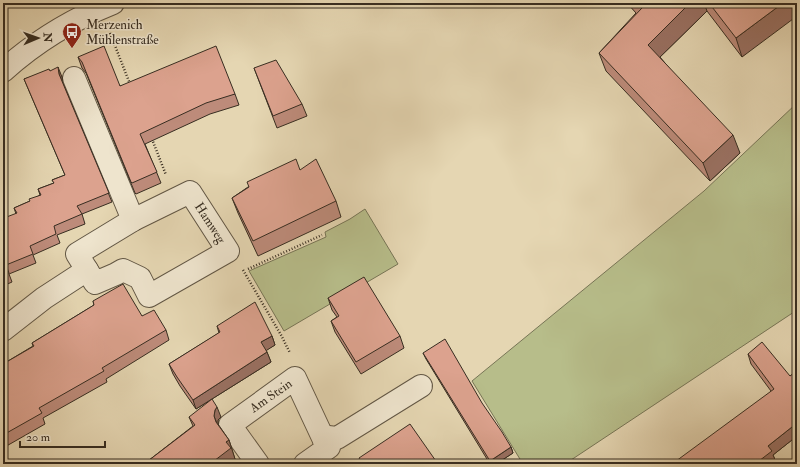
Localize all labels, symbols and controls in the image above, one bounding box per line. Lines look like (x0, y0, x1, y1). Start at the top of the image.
place label: Merzenich Mühlenstraße (86, 17, 159, 48)
north arrow (18, 18, 58, 58)
bus stop icon: Merzenich Mühlenstraße (61, 21, 83, 49)
text: N (41, 32, 54, 44)
street label: Hamweg (191, 199, 229, 247)
street label: Am Stein (246, 375, 296, 417)
scale bar (20, 423, 105, 449)
text: 20 m (26, 430, 51, 445)

